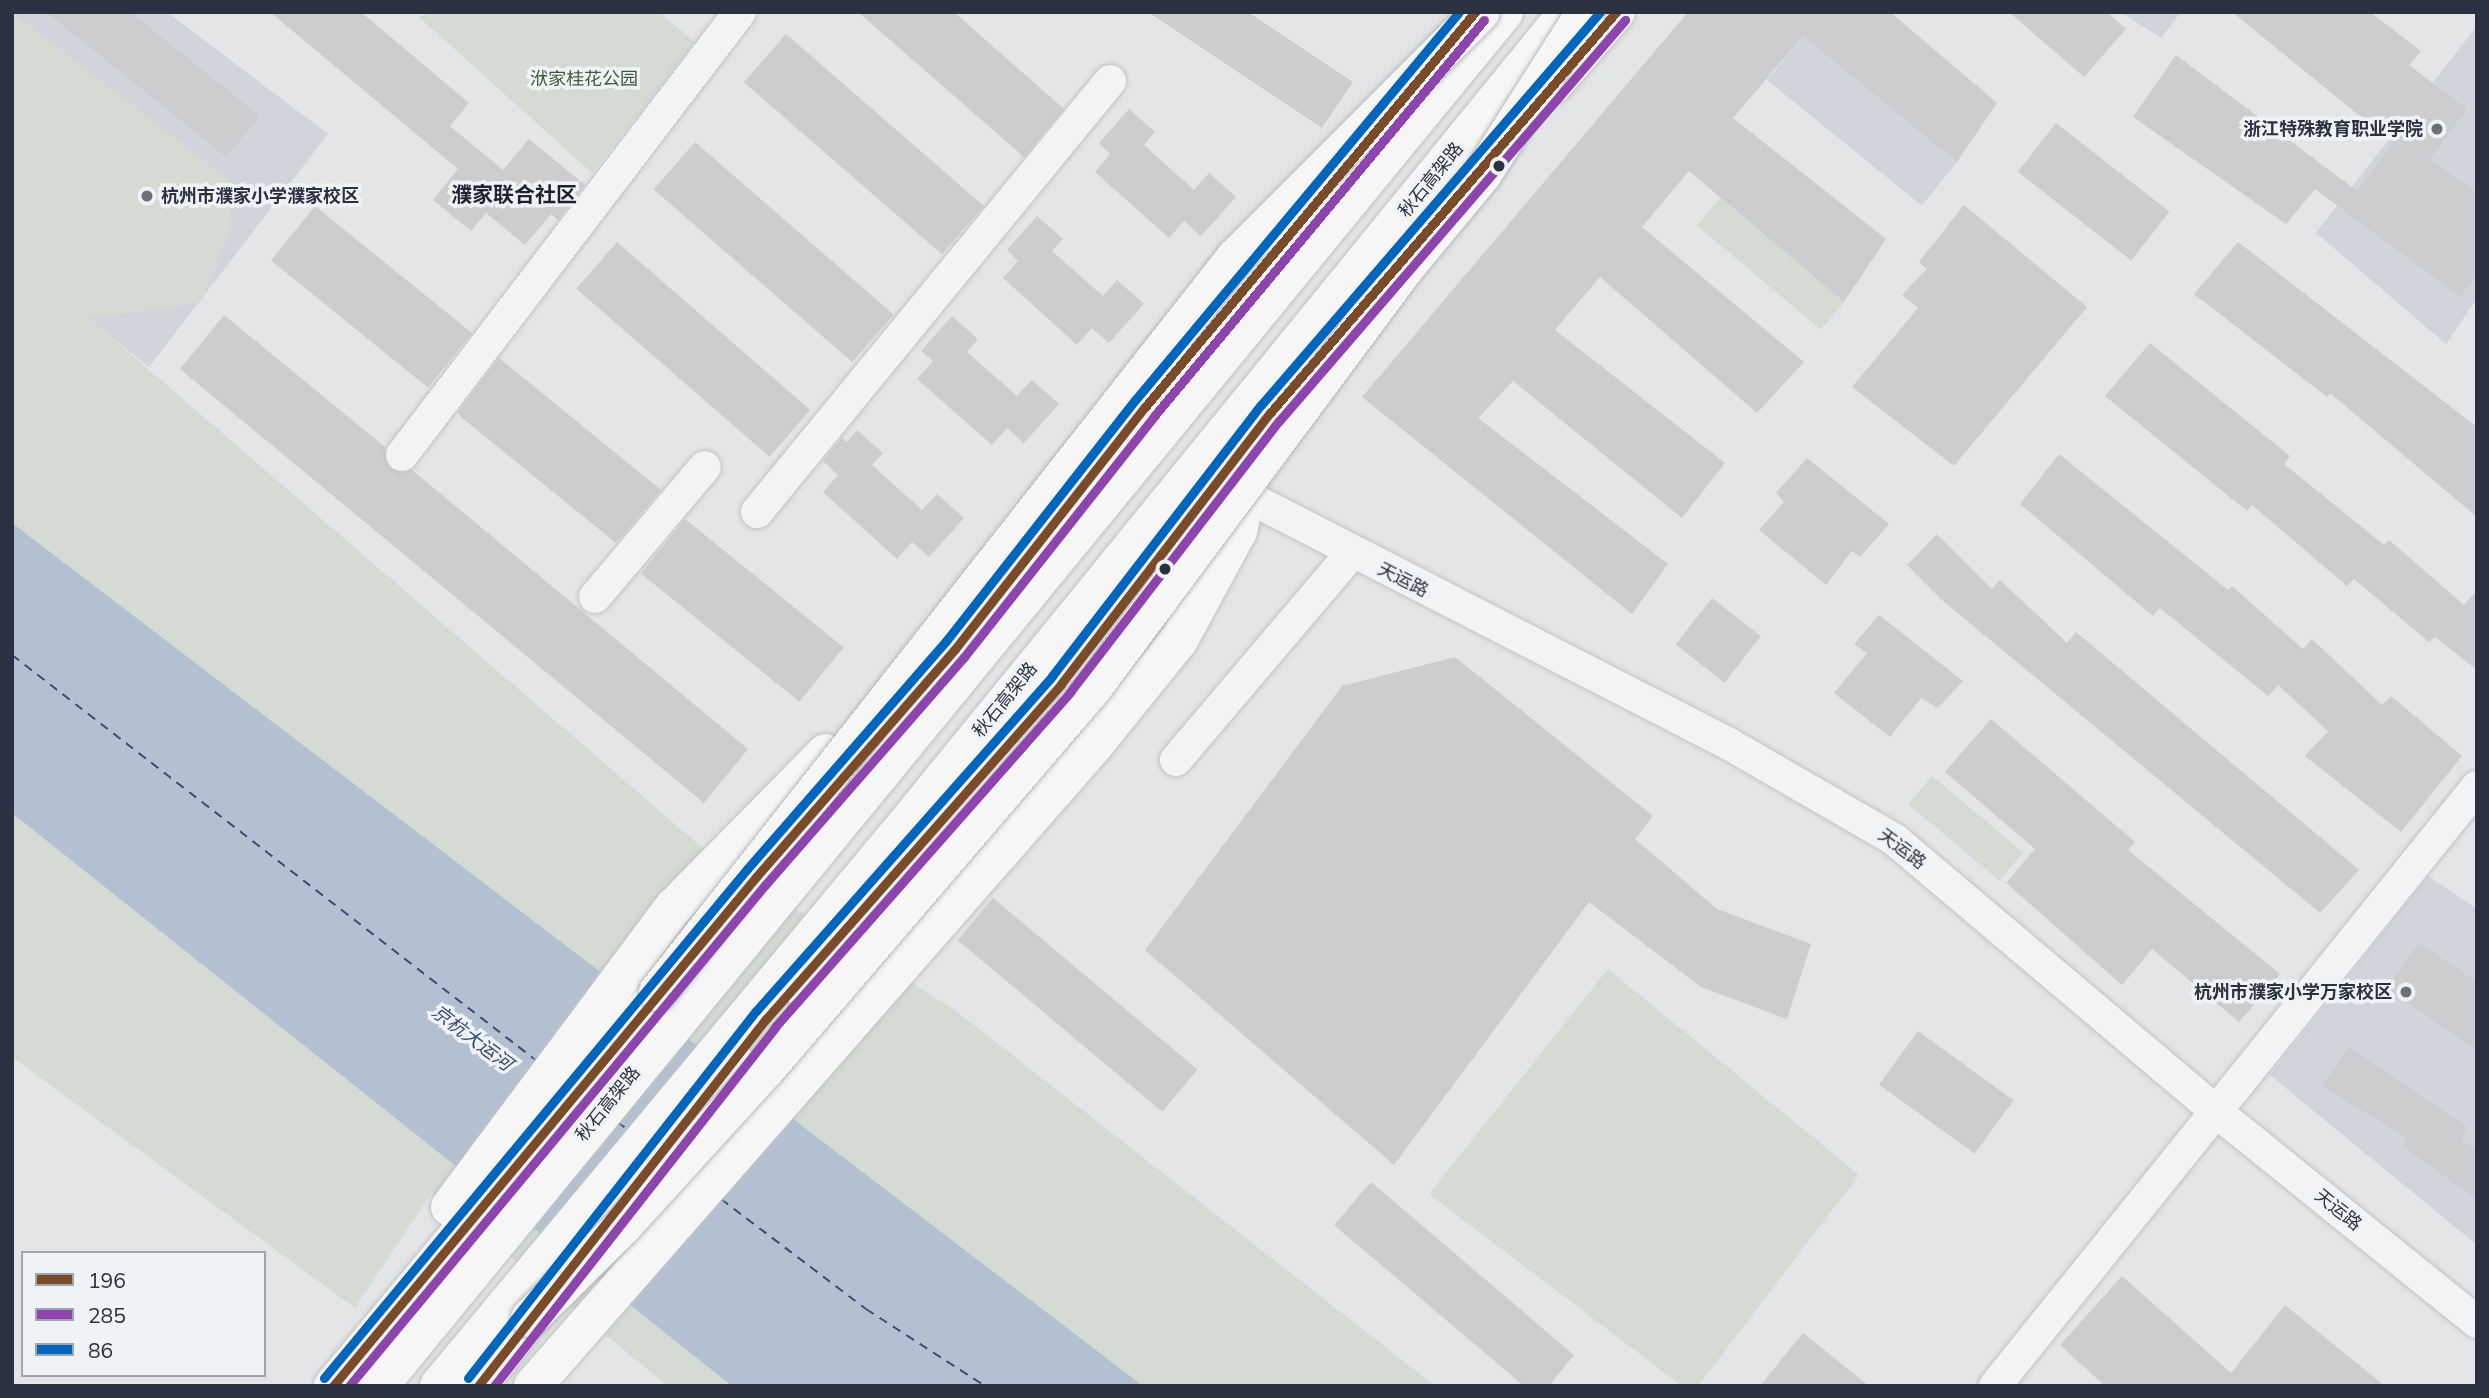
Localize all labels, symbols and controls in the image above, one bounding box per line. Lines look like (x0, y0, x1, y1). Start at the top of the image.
park label: 洑家桂花公园 (530, 68, 638, 90)
place label: 浙江特殊教育职业学院 (2243, 118, 2423, 140)
marker: 浙江特殊教育职业学院 (2429, 121, 2445, 137)
street label: 秋石高架路 (1394, 138, 1468, 222)
unlabelled marker (1492, 159, 1506, 173)
district label: 濮家联合社区 (451, 181, 577, 207)
place label: 杭州市濮家小学濮家校区 (161, 185, 359, 207)
marker: 杭州市濮家小学濮家校区 (139, 188, 155, 204)
street label: 天运路 (1374, 558, 1432, 602)
unlabelled marker (1158, 562, 1172, 576)
street label: 秋石高架路 (968, 658, 1042, 742)
street label: 天运路 (1874, 824, 1930, 874)
place label: 杭州市濮家小学万家校区 (2194, 981, 2392, 1003)
marker: 杭州市濮家小学万家校区 (2398, 984, 2414, 1000)
water label: 京杭大运河 (427, 1000, 517, 1076)
street label: 秋石高架路 (571, 1062, 645, 1146)
street label: 天运路 (2310, 1185, 2366, 1235)
legend (21, 1251, 266, 1377)
text: 196 (88, 1267, 126, 1293)
text: 285 (88, 1302, 126, 1328)
text: 86 (88, 1337, 113, 1363)

